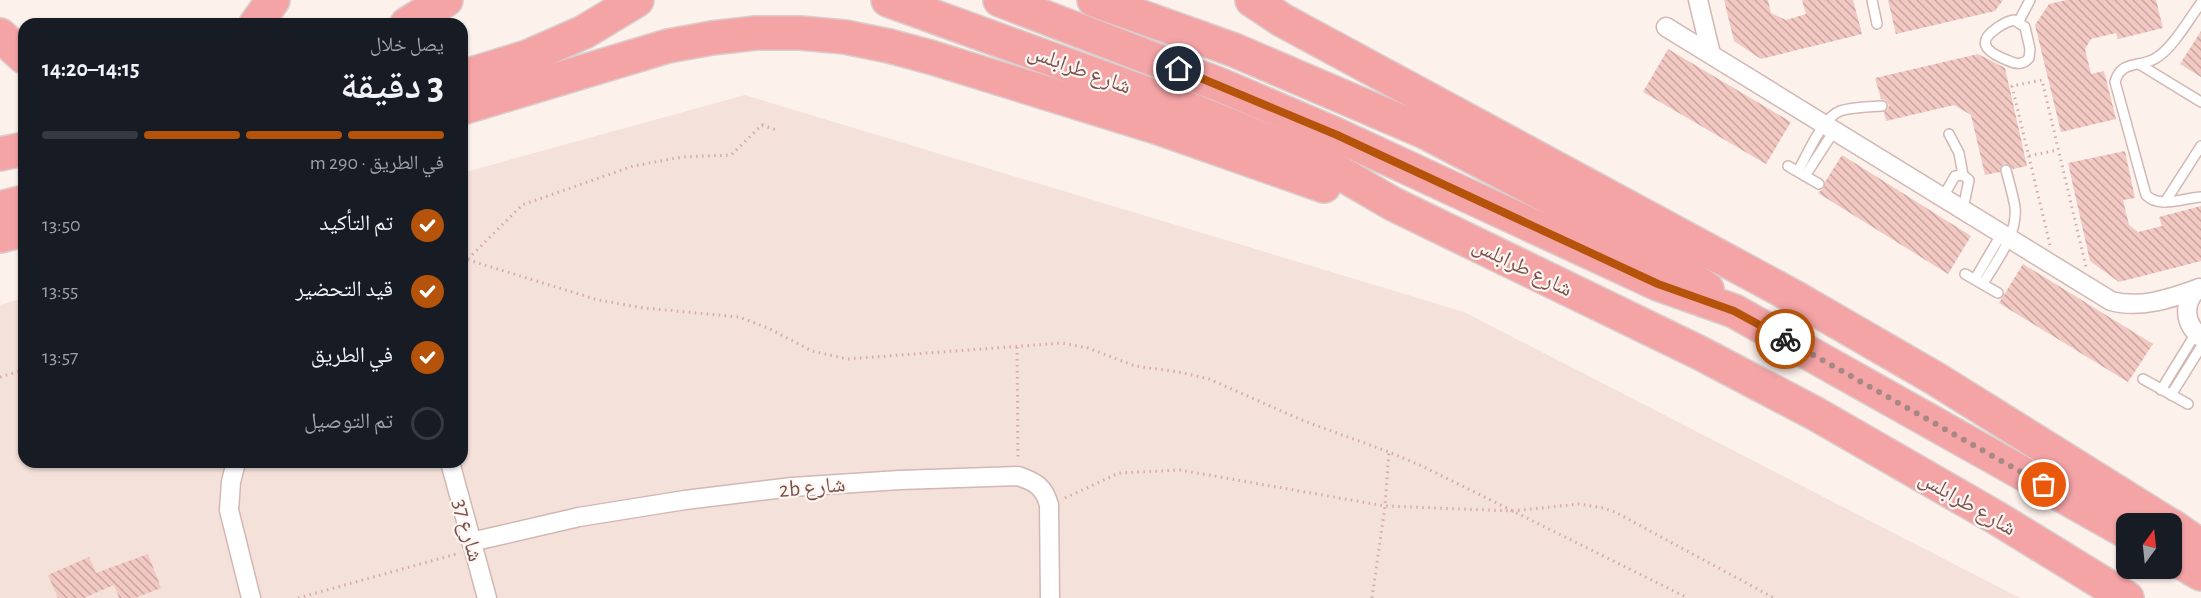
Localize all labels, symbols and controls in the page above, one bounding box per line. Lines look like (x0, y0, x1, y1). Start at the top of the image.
text: يصل خلال (370, 35, 444, 55)
street label: شارع طرابلس (1025, 40, 1134, 100)
pin (1153, 43, 1204, 94)
icon: home (1162, 52, 1195, 85)
text: 14:15–14:20 (42, 58, 139, 80)
text: 3 دقيقة (340, 67, 444, 106)
text: في الطريق · 290 m (310, 153, 444, 173)
icon: check (411, 209, 444, 242)
text: تم التأكيد (319, 212, 393, 234)
text: 13:50 (42, 215, 81, 235)
street label: شارع طرابلس (1468, 233, 1576, 302)
icon: check (411, 275, 444, 308)
text: قيد التحضير (295, 278, 393, 300)
text: 13:55 (42, 281, 78, 301)
courier (1755, 309, 1815, 369)
icon: bike (1769, 323, 1802, 356)
icon: check (411, 341, 444, 374)
text: في الطريق (311, 344, 393, 366)
text: 13:57 (42, 347, 78, 367)
text: تم التوصيل (304, 410, 393, 432)
pin (2018, 459, 2069, 510)
street label: شارع طرابلس (1914, 466, 2020, 541)
icon: bag (2027, 468, 2060, 501)
street label: 2b شارع (778, 473, 846, 503)
street label: شارع 37 (447, 497, 487, 564)
north arrow (2116, 513, 2182, 579)
map controls (2116, 513, 2182, 579)

